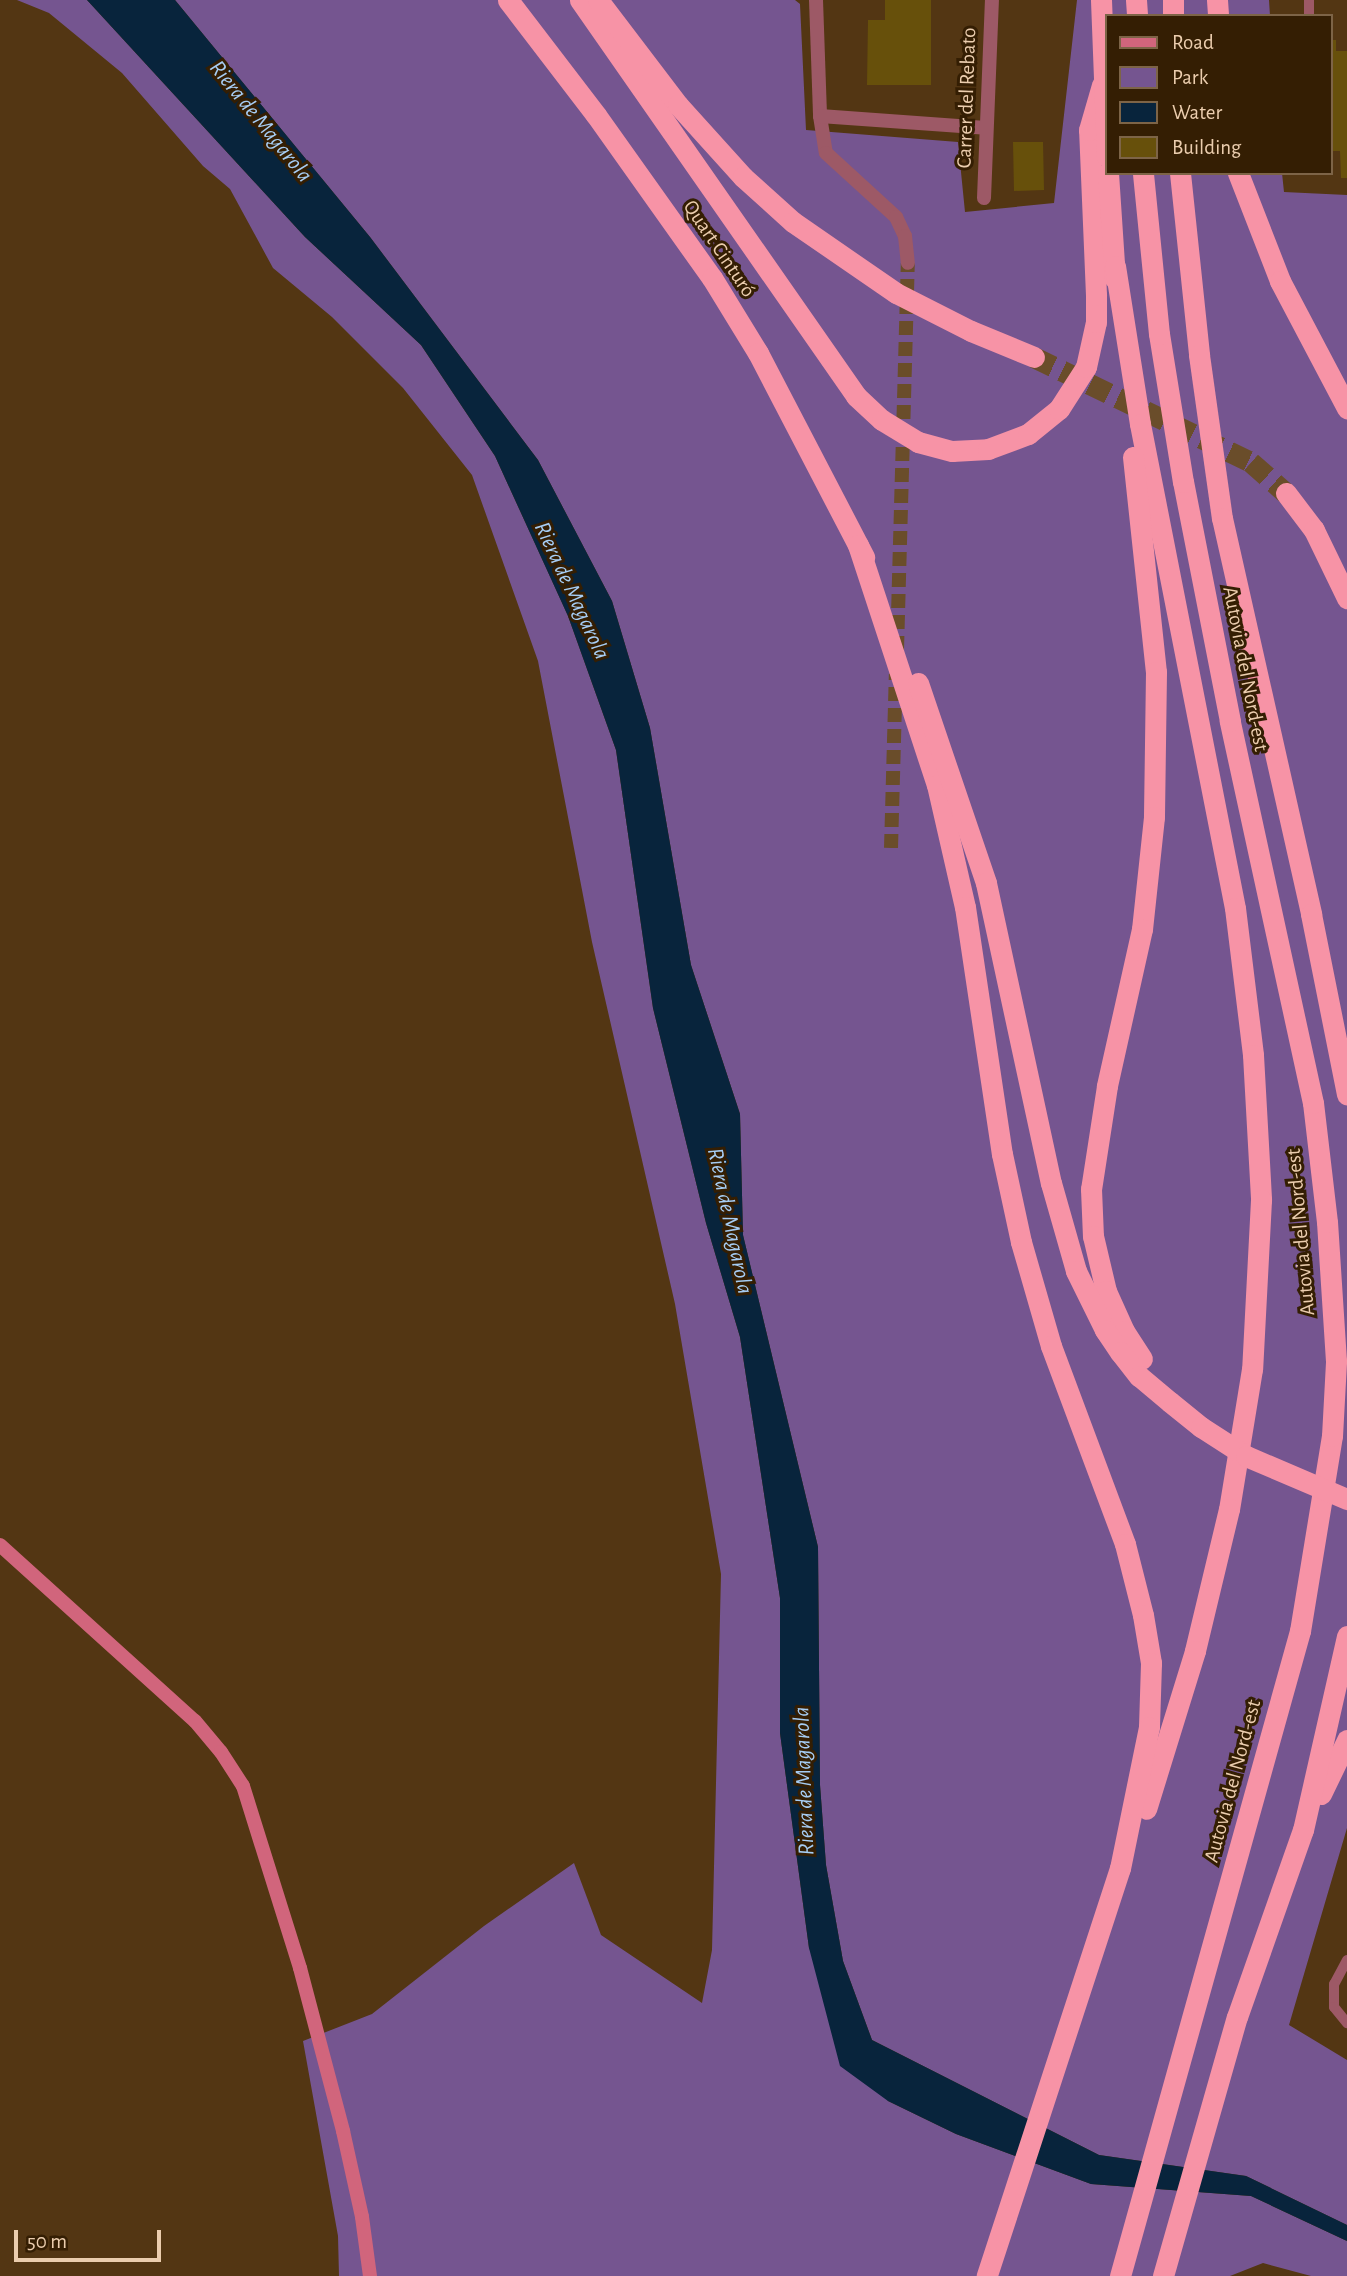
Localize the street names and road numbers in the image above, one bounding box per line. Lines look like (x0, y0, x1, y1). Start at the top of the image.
street label: Carrer del Rebato (952, 27, 982, 169)
street label: Quart Cinturó (677, 196, 761, 302)
street label: Autovia del Nord-est (1217, 584, 1273, 754)
street label: Autovia del Nord-est (1281, 1147, 1321, 1317)
street label: Autovia del Nord-est (1199, 1697, 1267, 1865)

